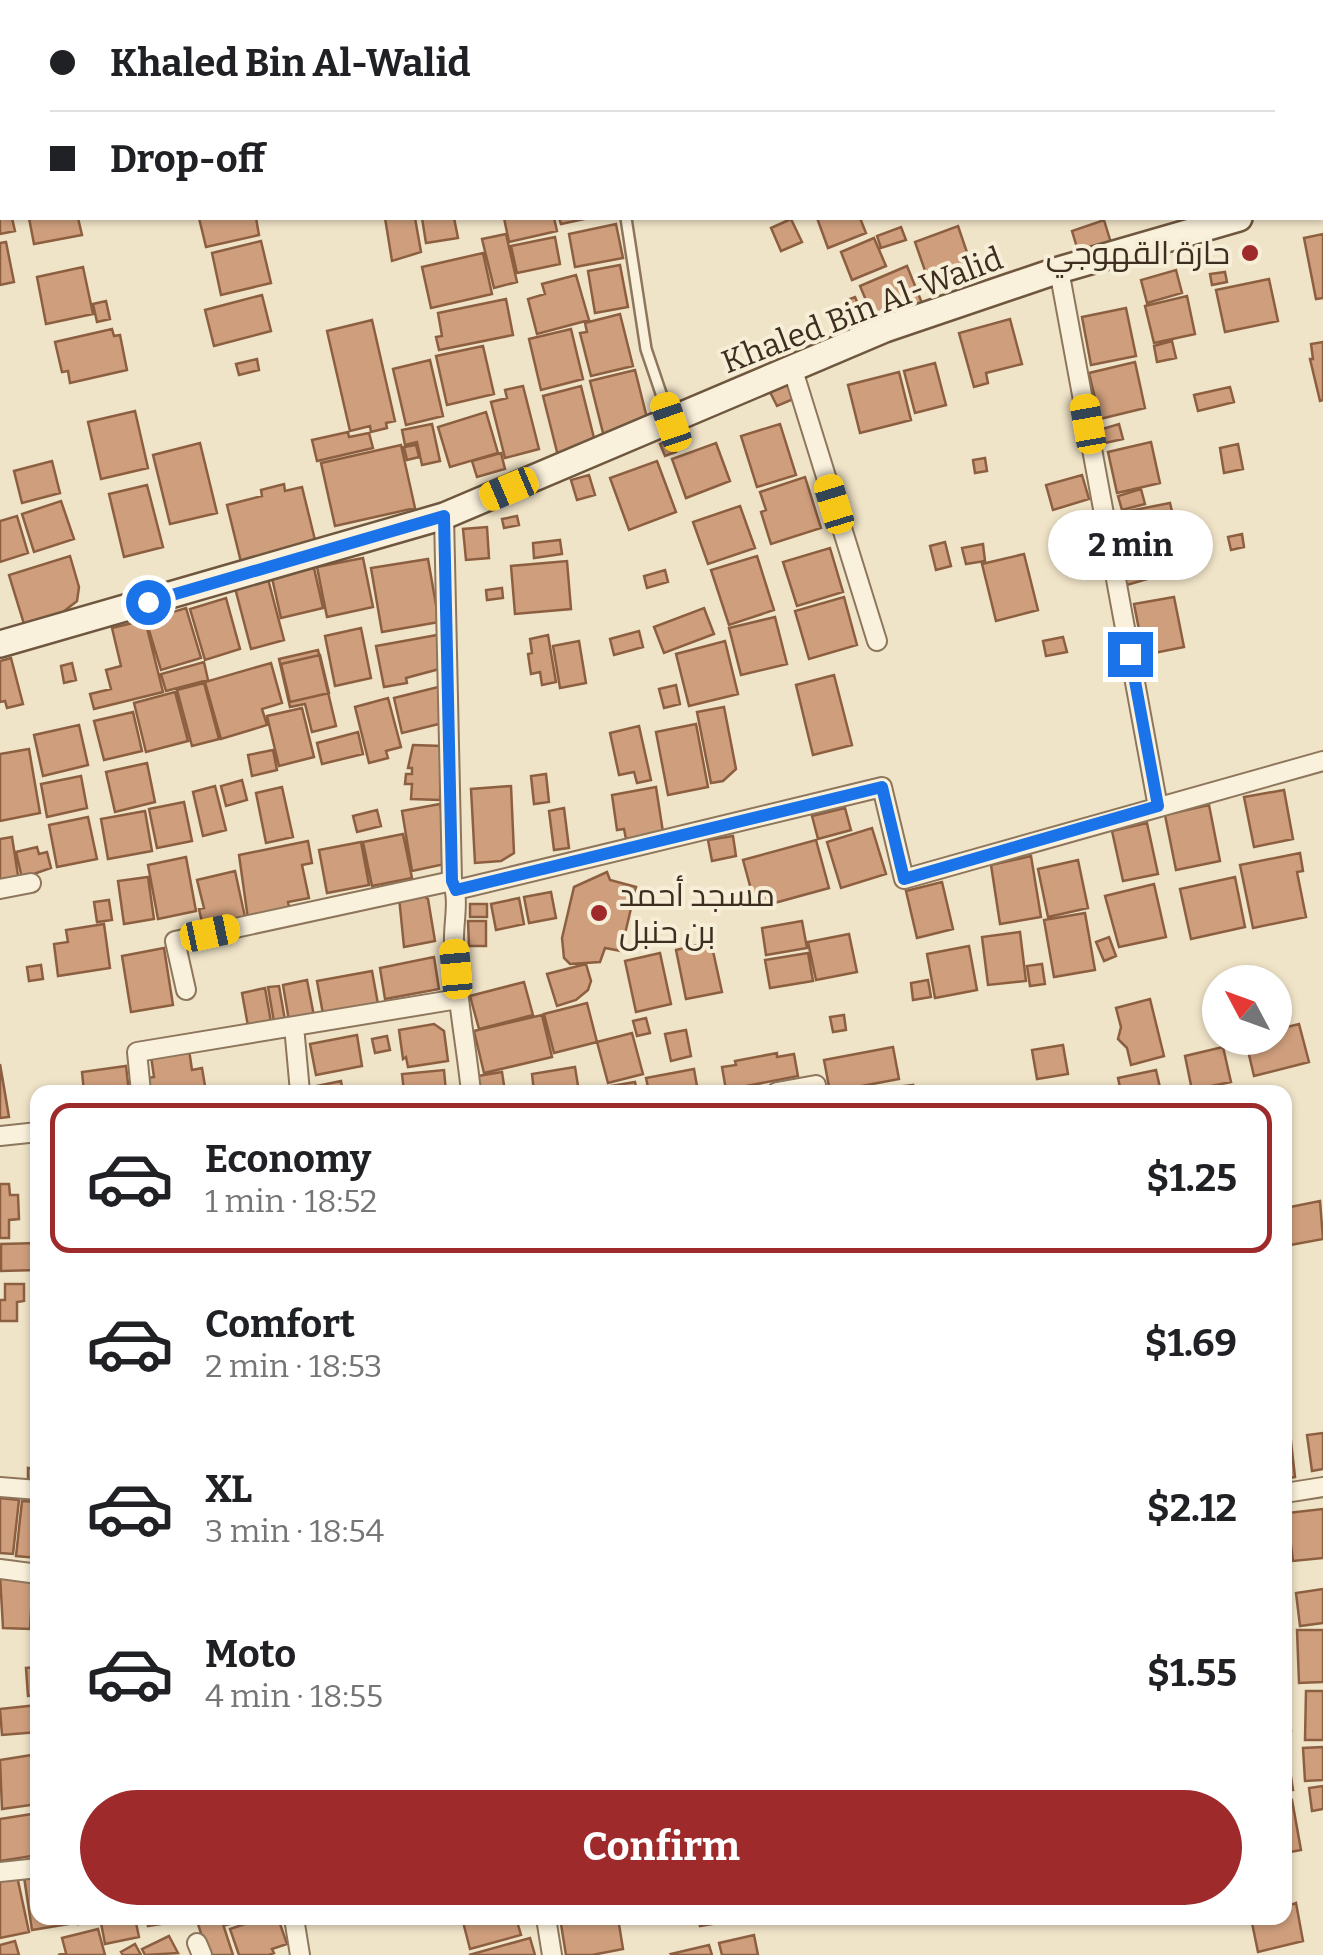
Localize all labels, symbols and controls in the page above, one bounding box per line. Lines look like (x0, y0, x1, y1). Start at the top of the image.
text: Khaled Bin Al-Walid (110, 40, 470, 86)
text: Drop-off (110, 136, 265, 182)
place label: حارة القهوجي (1046, 234, 1230, 278)
street label: Khaled Bin Al-Walid (716, 239, 1008, 381)
marker: حارة القهوجي (1239, 242, 1261, 264)
car (647, 389, 695, 455)
car (1068, 392, 1108, 456)
car (476, 463, 542, 515)
car (811, 471, 857, 537)
callout: 2 min (1048, 509, 1212, 579)
text: 2 min (1088, 526, 1173, 564)
route start (126, 580, 171, 625)
route end (1108, 632, 1153, 677)
place label: مسجد أحمد بن حنبل (619, 875, 775, 951)
marker: مسجد أحمد بن حنبل (588, 902, 610, 924)
car (178, 912, 242, 954)
car (438, 938, 474, 1000)
north arrow (1202, 965, 1292, 1055)
map controls (1202, 965, 1292, 1055)
icon: car (85, 1133, 175, 1223)
text: Economy (205, 1136, 371, 1182)
text: $1.25 (1146, 1155, 1237, 1201)
text: 1 min · 18:52 (205, 1182, 377, 1220)
icon: car (85, 1298, 175, 1388)
text: Comfort (205, 1301, 355, 1347)
text: $1.69 (1145, 1320, 1237, 1366)
text: 2 min · 18:53 (205, 1347, 382, 1385)
icon: car (85, 1463, 175, 1553)
text: XL (205, 1466, 252, 1512)
text: $2.12 (1147, 1485, 1237, 1531)
text: 3 min · 18:54 (205, 1512, 384, 1550)
icon: car (85, 1628, 175, 1718)
text: Moto (205, 1631, 296, 1677)
text: $1.55 (1147, 1650, 1237, 1696)
text: 4 min · 18:55 (205, 1677, 383, 1715)
button: Confirm (80, 1790, 1242, 1905)

